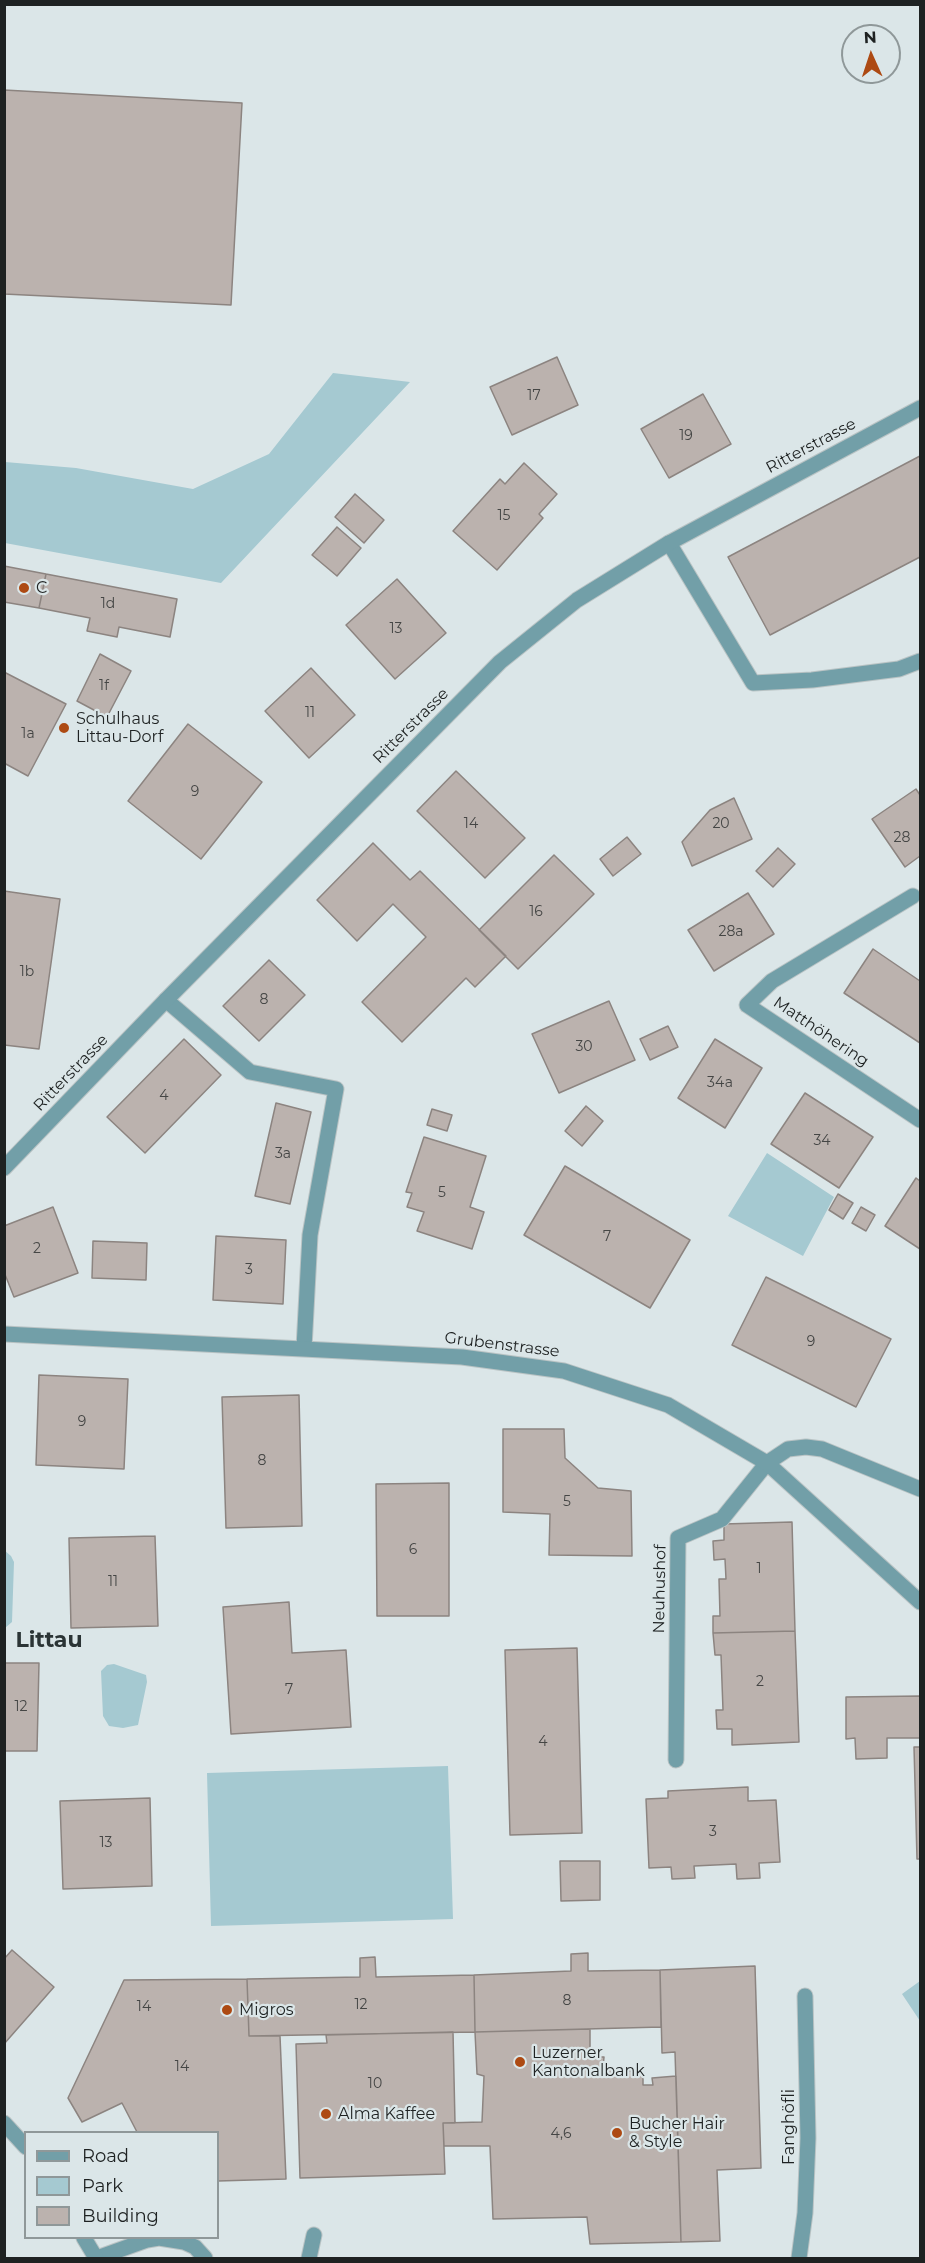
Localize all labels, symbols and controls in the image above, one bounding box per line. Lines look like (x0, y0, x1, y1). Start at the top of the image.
north arrow (841, 24, 901, 84)
text: N (863, 28, 877, 47)
house number: 17 (527, 388, 541, 404)
street label: Ritterstrasse (763, 414, 859, 478)
house number: 19 (679, 428, 693, 444)
house number: 15 (498, 508, 510, 524)
place label: C (36, 578, 47, 598)
marker: C (17, 581, 31, 595)
house number: 1d (101, 596, 115, 612)
house number: 13 (390, 621, 402, 637)
house number: 1f (99, 678, 109, 694)
street label: Ritterstrasse (369, 684, 453, 768)
house number: 11 (305, 705, 315, 721)
place label: Schulhaus Littau-Dorf (76, 709, 163, 747)
marker: Schulhaus Littau-Dorf (57, 721, 71, 735)
house number: 1a (21, 726, 35, 742)
house number: 9 (191, 784, 199, 800)
house number: 14 (464, 816, 478, 832)
house number: 20 (712, 816, 730, 832)
house number: 28 (894, 830, 910, 846)
house number: 16 (529, 904, 543, 920)
house number: 28a (718, 924, 744, 940)
house number: 1b (20, 964, 34, 980)
house number: 8 (260, 992, 268, 1008)
street label: Matthöhering (770, 993, 872, 1071)
street label: Ritterstrasse (30, 1031, 112, 1115)
house number: 30 (575, 1039, 593, 1055)
house number: 34a (707, 1075, 733, 1091)
house number: 4 (159, 1088, 169, 1104)
house number: 34 (813, 1133, 831, 1149)
house number: 3a (275, 1146, 291, 1162)
house number: 5 (438, 1185, 446, 1201)
house number: 7 (603, 1229, 611, 1245)
house number: 2 (33, 1241, 41, 1257)
house number: 3 (245, 1262, 253, 1278)
street label: Grubenstrasse (443, 1328, 561, 1362)
house number: 9 (807, 1334, 815, 1350)
house number: 9 (78, 1414, 86, 1430)
house number: 8 (258, 1453, 266, 1469)
house number: 5 (563, 1494, 571, 1510)
house number: 6 (409, 1542, 417, 1558)
street label: Neuhushof (650, 1544, 670, 1634)
house number: 1 (756, 1561, 762, 1577)
house number: 11 (108, 1574, 118, 1590)
district label: Littau (15, 1628, 83, 1654)
house number: 2 (756, 1674, 764, 1690)
house number: 7 (285, 1682, 293, 1698)
house number: 12 (14, 1699, 28, 1715)
house number: 4 (538, 1734, 548, 1750)
house number: 3 (709, 1824, 717, 1840)
house number: 13 (100, 1835, 112, 1851)
house number: 8 (563, 1993, 571, 2009)
house number: 12 (354, 1997, 368, 2013)
house number: 14 (137, 1999, 151, 2015)
place label: Migros (239, 2000, 294, 2020)
marker: Migros (220, 2003, 234, 2017)
place label: Luzerner Kantonalbank (532, 2043, 645, 2081)
marker: Luzerner Kantonalbank (513, 2055, 527, 2069)
house number: 14 (175, 2059, 189, 2075)
house number: 10 (368, 2076, 382, 2092)
street label: Fanghöfli (779, 2089, 799, 2165)
place label: Alma Kaffee (338, 2104, 435, 2124)
marker: Alma Kaffee (319, 2107, 333, 2121)
place label: Bucher Hair & Style (629, 2114, 725, 2152)
house number: 4,6 (551, 2126, 571, 2142)
marker: Bucher Hair & Style (610, 2126, 624, 2140)
legend (24, 2131, 219, 2239)
text: Road (82, 2145, 129, 2167)
text: Park (82, 2175, 123, 2197)
text: Building (82, 2205, 159, 2227)

